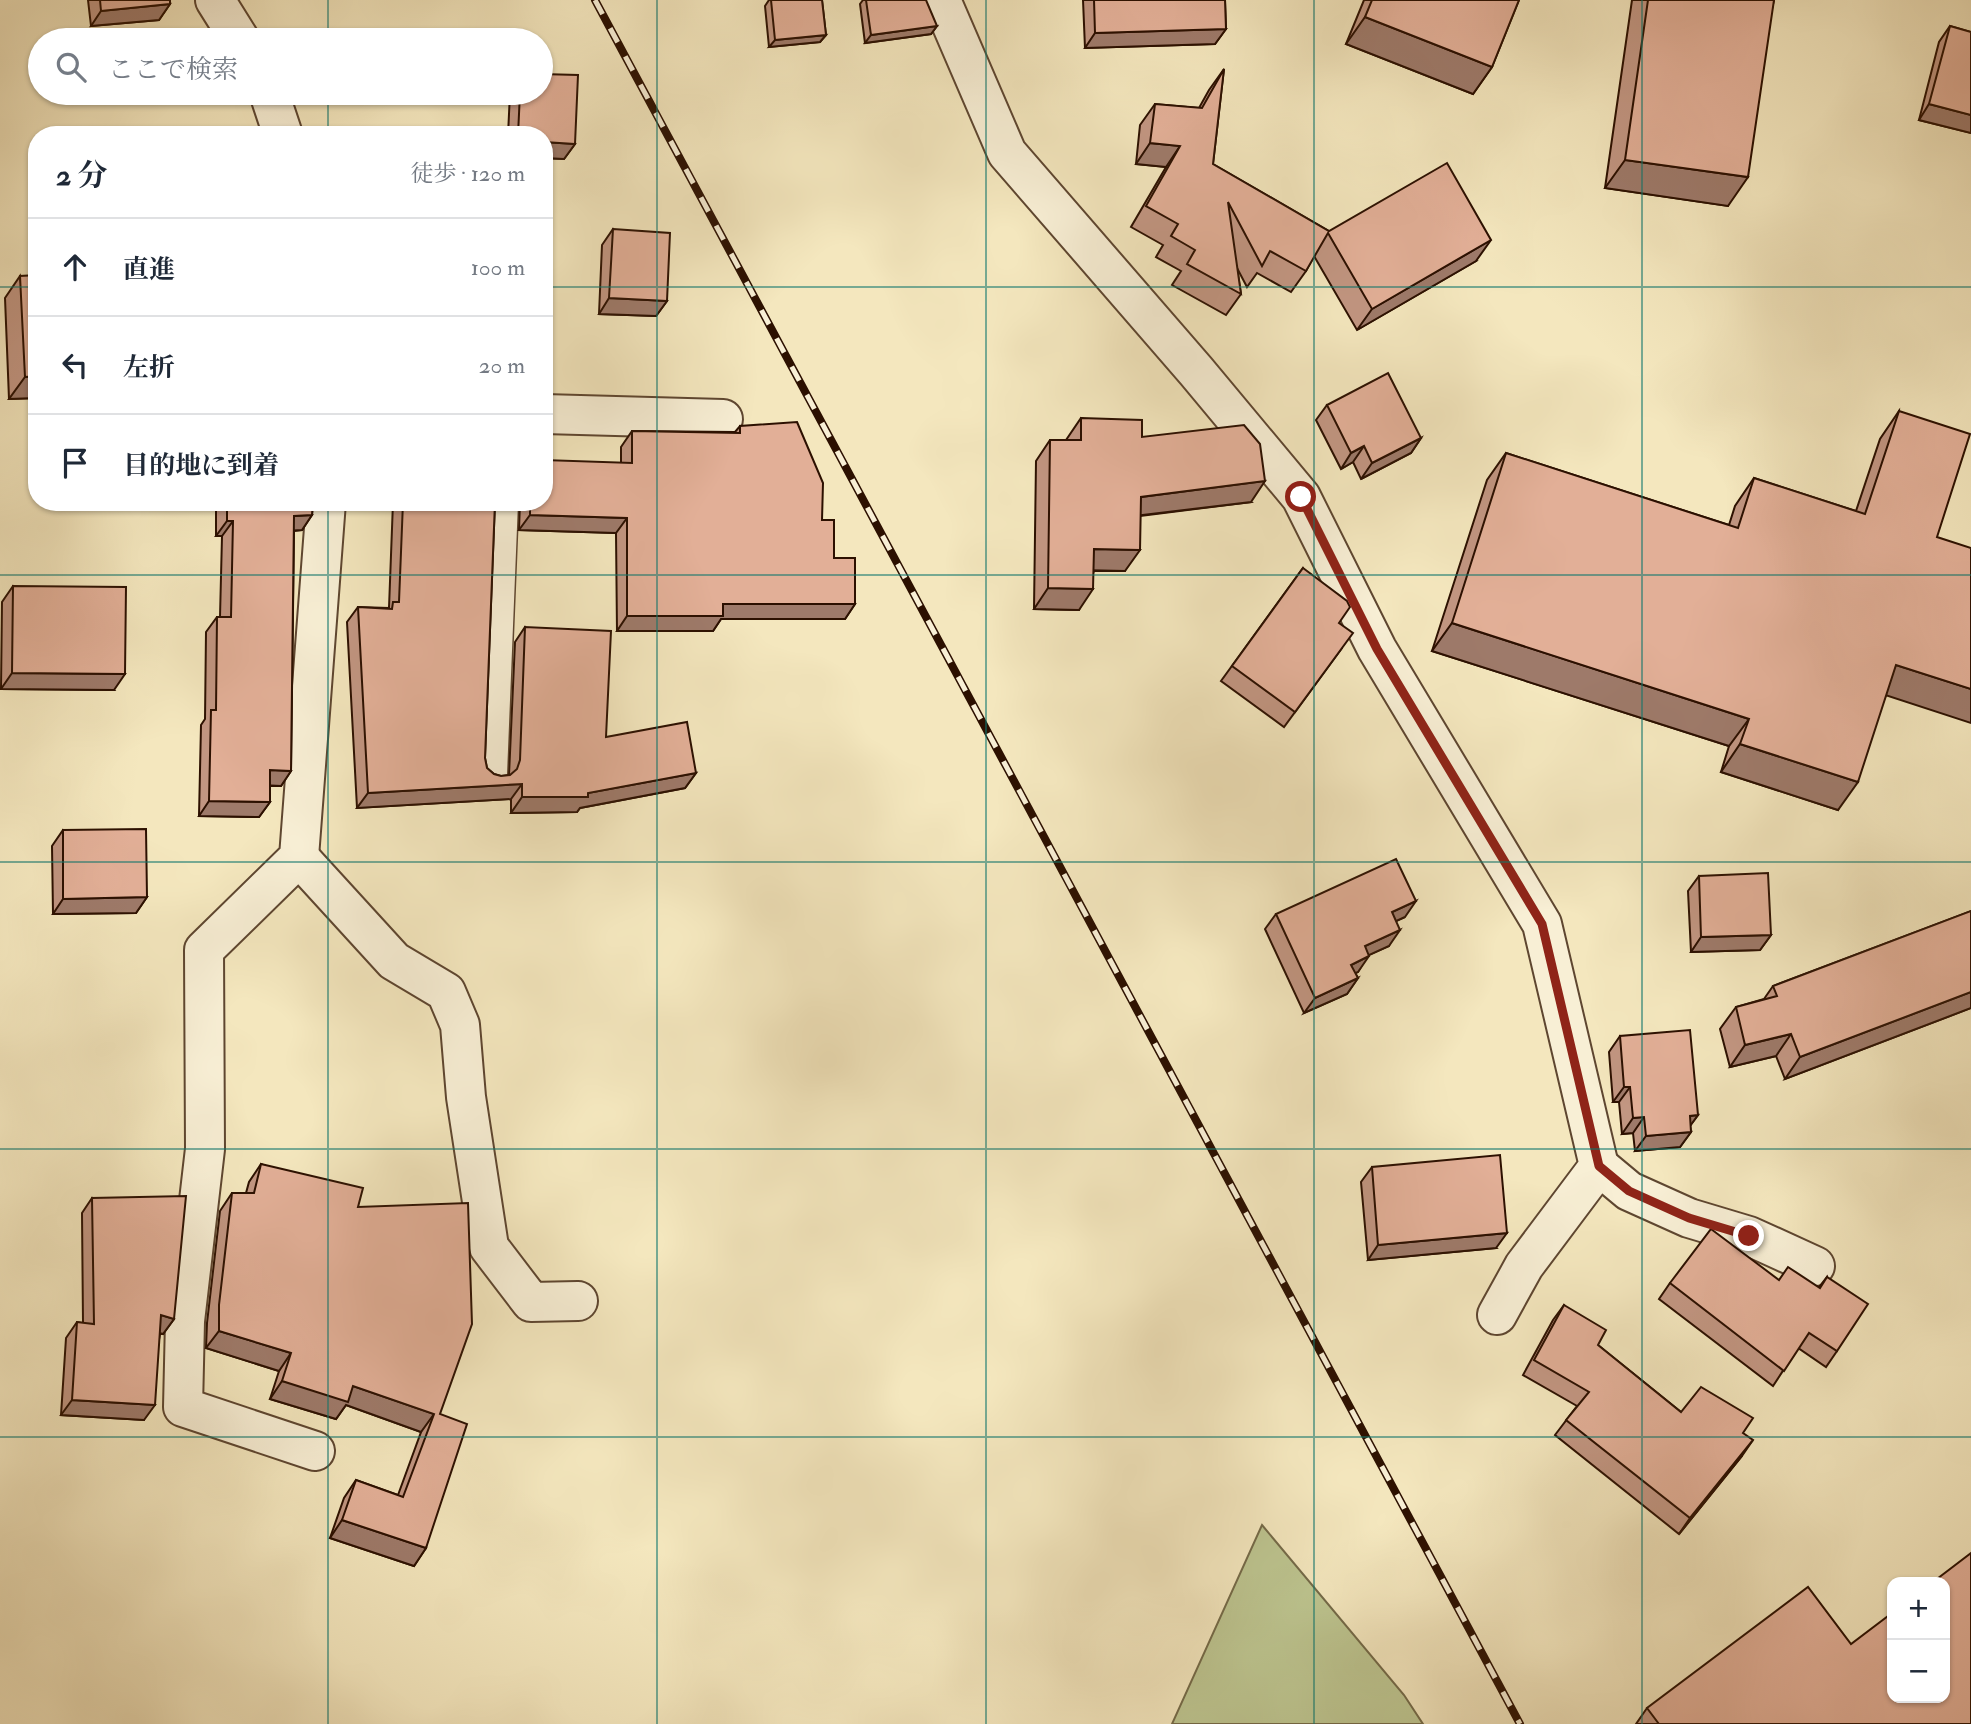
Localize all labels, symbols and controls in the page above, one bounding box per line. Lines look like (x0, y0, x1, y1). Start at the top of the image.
search box (28, 28, 553, 105)
icon: search (52, 48, 90, 86)
text: ここで検索 (108, 54, 238, 86)
text: 2 分 (56, 157, 108, 194)
text: 徒歩 · 120 m (410, 159, 525, 188)
icon: ahead (56, 248, 94, 286)
text: 100 m (471, 253, 525, 282)
text: 直進 (123, 254, 175, 286)
icon: left (56, 346, 94, 384)
text: 20 m (479, 351, 525, 380)
text: 左折 (123, 352, 175, 384)
icon: arrive (56, 444, 94, 482)
text: 目的地に到着 (123, 450, 279, 482)
route start (1285, 481, 1316, 512)
route end (1733, 1220, 1764, 1251)
map controls (1887, 1577, 1950, 1703)
button: + (1887, 1577, 1950, 1640)
button: − (1887, 1640, 1950, 1703)

